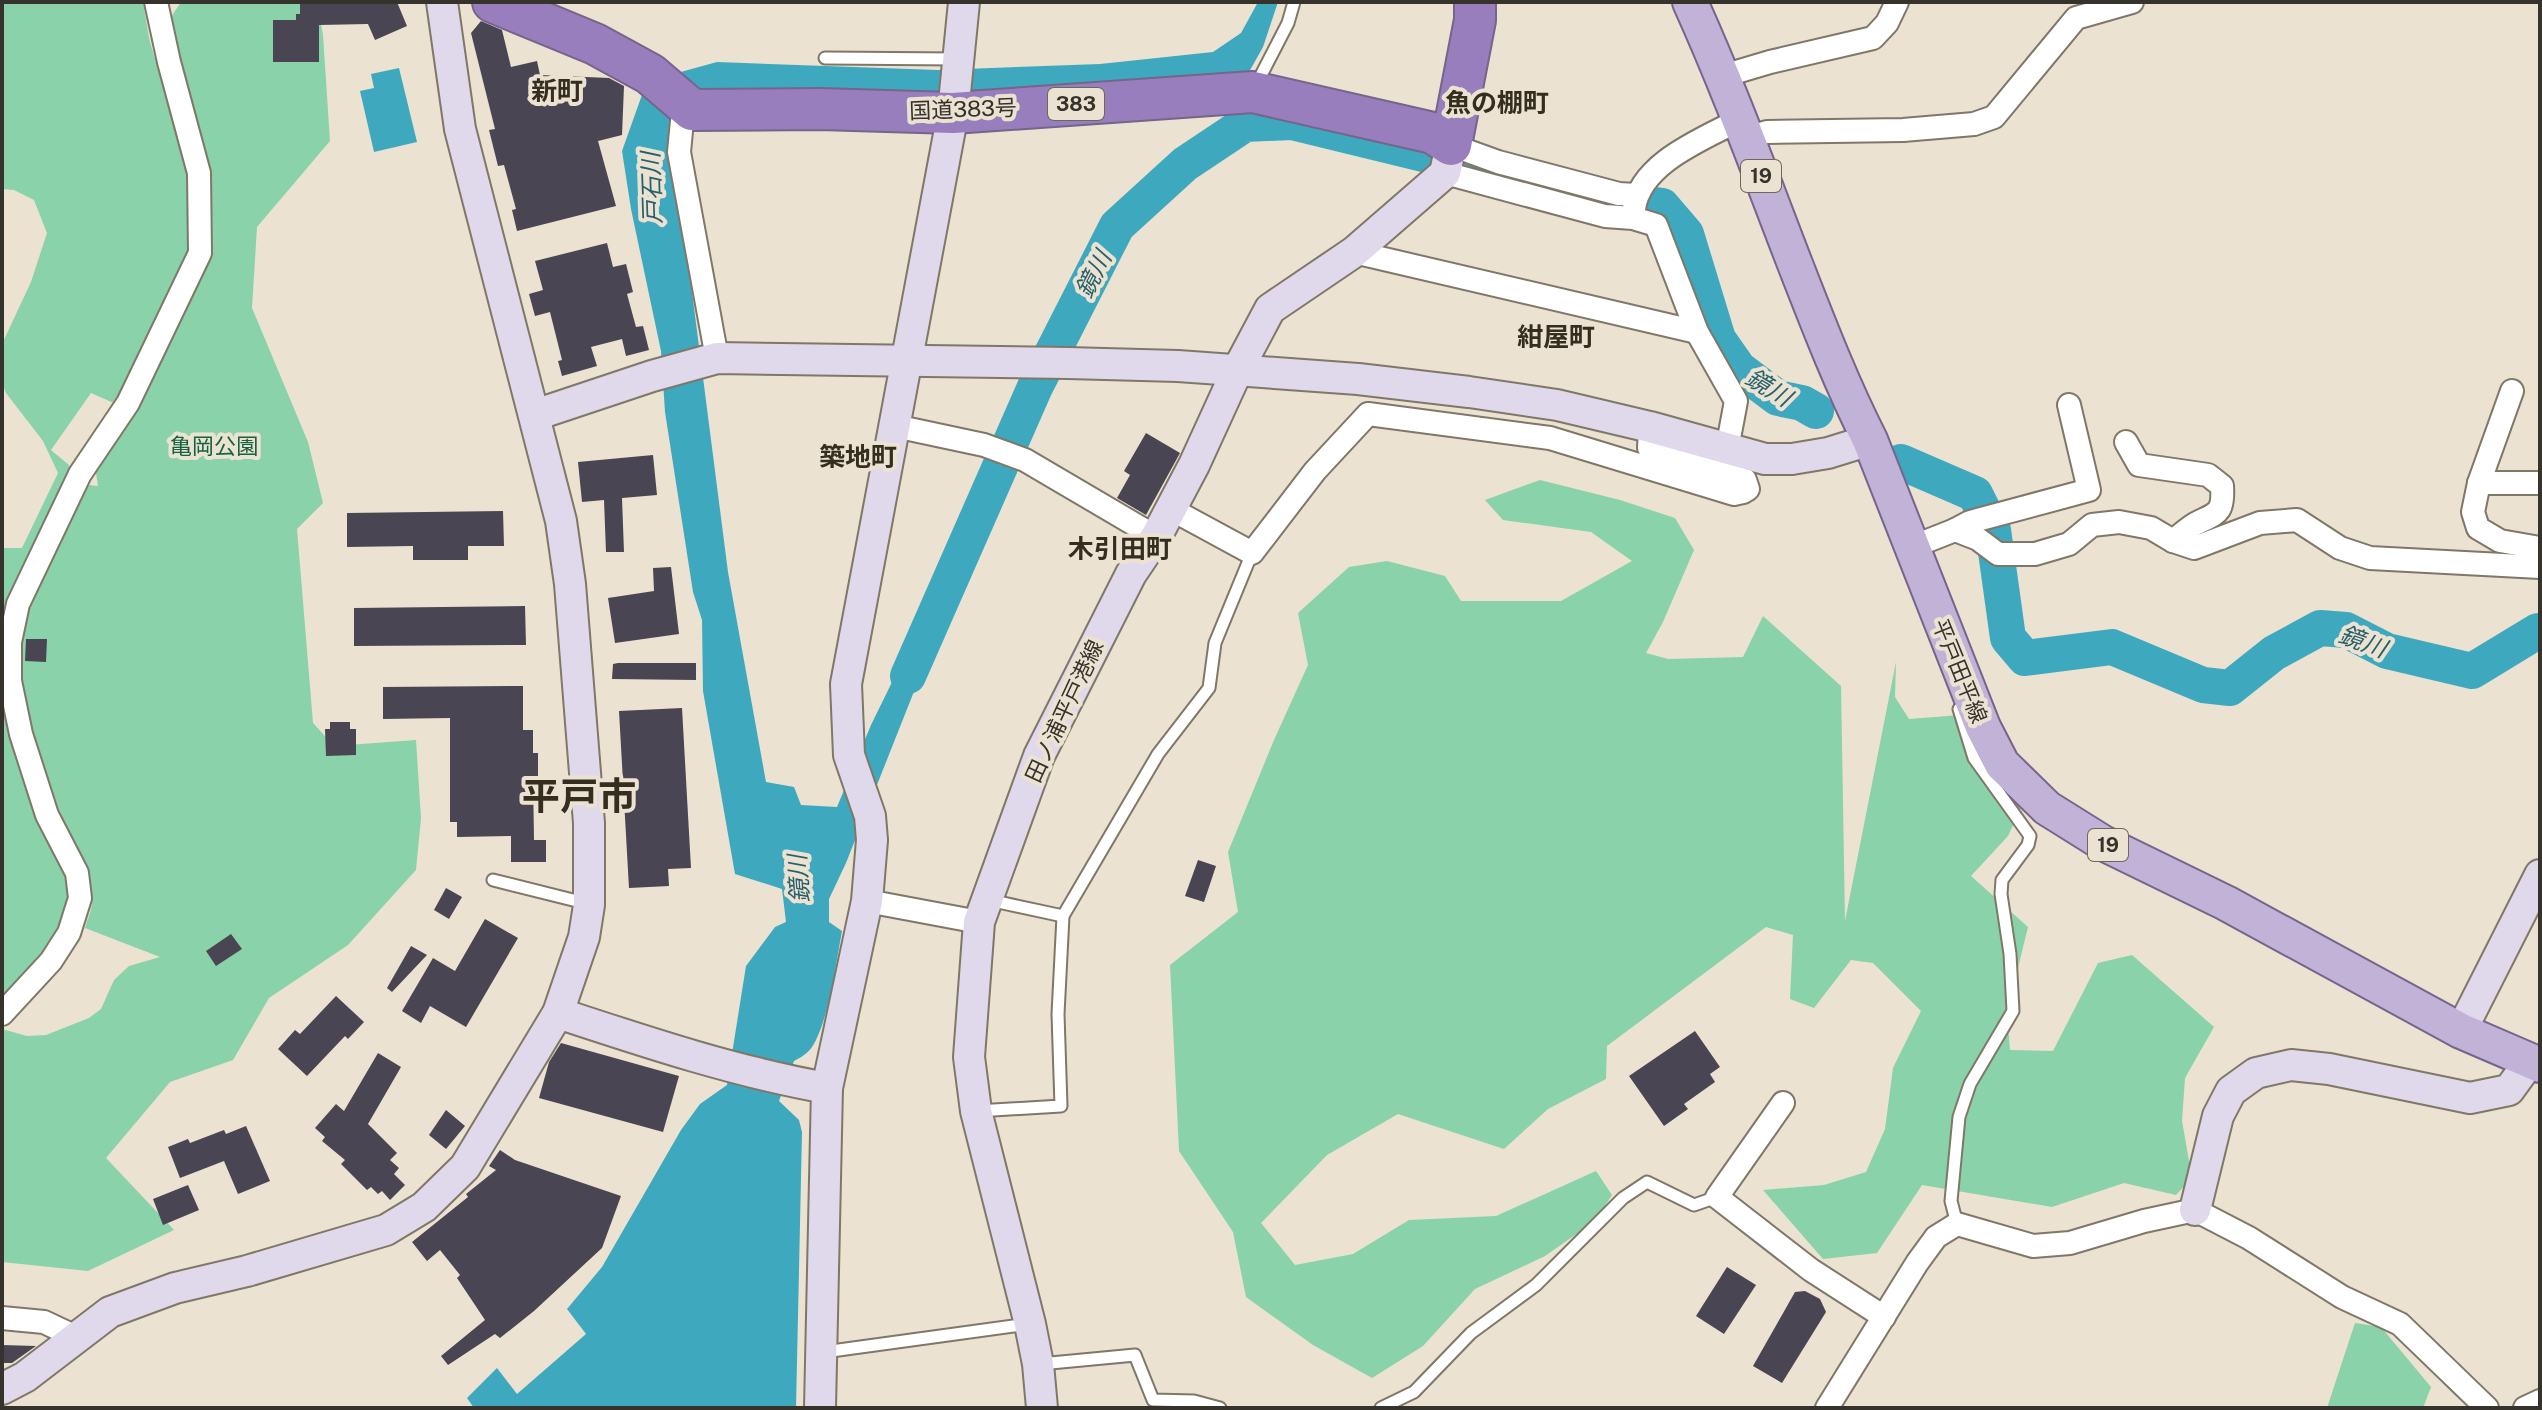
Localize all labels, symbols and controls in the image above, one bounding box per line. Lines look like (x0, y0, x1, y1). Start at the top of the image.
district label: 新町 (531, 75, 583, 106)
district label: 魚の棚町 (1445, 87, 1549, 118)
road number: 383 (1048, 88, 1104, 120)
street label: 国道383号 (909, 94, 1017, 124)
water label: 戸石川 (636, 149, 666, 224)
road number: 19 (1741, 160, 1781, 192)
water label: 鏡川 (1070, 244, 1118, 302)
district label: 紺屋町 (1517, 321, 1595, 352)
water label: 鏡川 (1741, 363, 1799, 413)
park label: 亀岡公園 (170, 433, 258, 459)
district label: 築地町 (819, 441, 897, 472)
district label: 木引田町 (1068, 533, 1172, 564)
street label: 平戸田平線 (1927, 615, 1993, 727)
water label: 鏡川 (2336, 620, 2393, 663)
street label: 田ノ浦平戸港線 (1020, 636, 1108, 786)
district label: 平戸市 (522, 774, 636, 819)
road number: 19 (2088, 829, 2128, 861)
water label: 鏡川 (782, 851, 814, 904)

